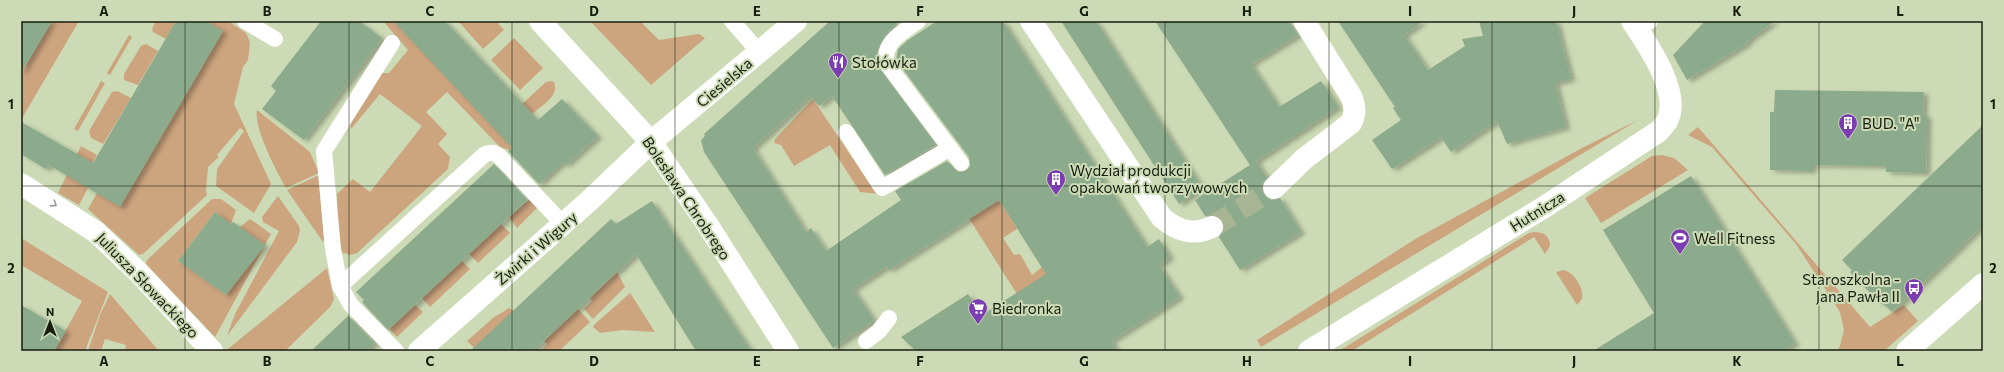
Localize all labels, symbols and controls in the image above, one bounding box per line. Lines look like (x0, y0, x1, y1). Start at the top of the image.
text: A (99, 3, 109, 19)
text: B (263, 3, 272, 19)
text: C (426, 3, 435, 19)
text: D (589, 3, 599, 19)
text: E (753, 3, 761, 19)
text: F (916, 3, 924, 19)
text: G (1079, 3, 1089, 19)
text: H (1242, 3, 1252, 19)
text: I (1408, 3, 1412, 19)
text: J (1572, 3, 1576, 19)
text: K (1732, 3, 1742, 19)
text: L (1896, 3, 1904, 19)
restaurant icon: Stołówka (827, 51, 849, 79)
street label: Ciesielska (692, 53, 756, 111)
place label: Stołówka (852, 53, 917, 71)
text: 1 (8, 96, 14, 112)
text: 1 (1990, 96, 1996, 112)
building icon: BUD. "A" (1837, 112, 1859, 140)
place label: BUD. "A" (1862, 114, 1920, 132)
street label: Bolesława Chrobrego (639, 133, 735, 263)
place label: Wydział produkcji opakowań tworzywowych (1070, 161, 1247, 196)
building icon: Wydział produkcji opakowań tworzywowych (1045, 168, 1067, 196)
street label: Hutnicza (1506, 187, 1568, 235)
one-way arrow (50, 199, 57, 207)
street label: Żwirki i Wigury (491, 207, 581, 288)
sports icon: Well Fitness (1669, 227, 1691, 255)
street label: Juliusza Słowackiego (93, 228, 203, 342)
place label: Well Fitness (1694, 229, 1776, 247)
text: 2 (7, 260, 15, 276)
text: 2 (1989, 260, 1997, 276)
place label: Staroszkolna - Jana Pawła II (1802, 270, 1900, 305)
bus stop icon: Staroszkolna - Jana Pawła II (1903, 277, 1925, 305)
supermarket icon: Biedronka (967, 297, 989, 325)
place label: Biedronka (992, 299, 1061, 317)
north arrow (30, 302, 70, 342)
text: N (46, 305, 54, 318)
text: A (99, 353, 109, 369)
text: B (263, 353, 272, 369)
text: C (426, 353, 435, 369)
text: D (589, 353, 599, 369)
text: E (753, 353, 761, 369)
text: F (916, 353, 924, 369)
text: G (1079, 353, 1089, 369)
text: H (1242, 353, 1252, 369)
text: I (1408, 353, 1412, 369)
text: J (1572, 353, 1576, 369)
text: K (1732, 353, 1742, 369)
text: L (1896, 353, 1904, 369)

